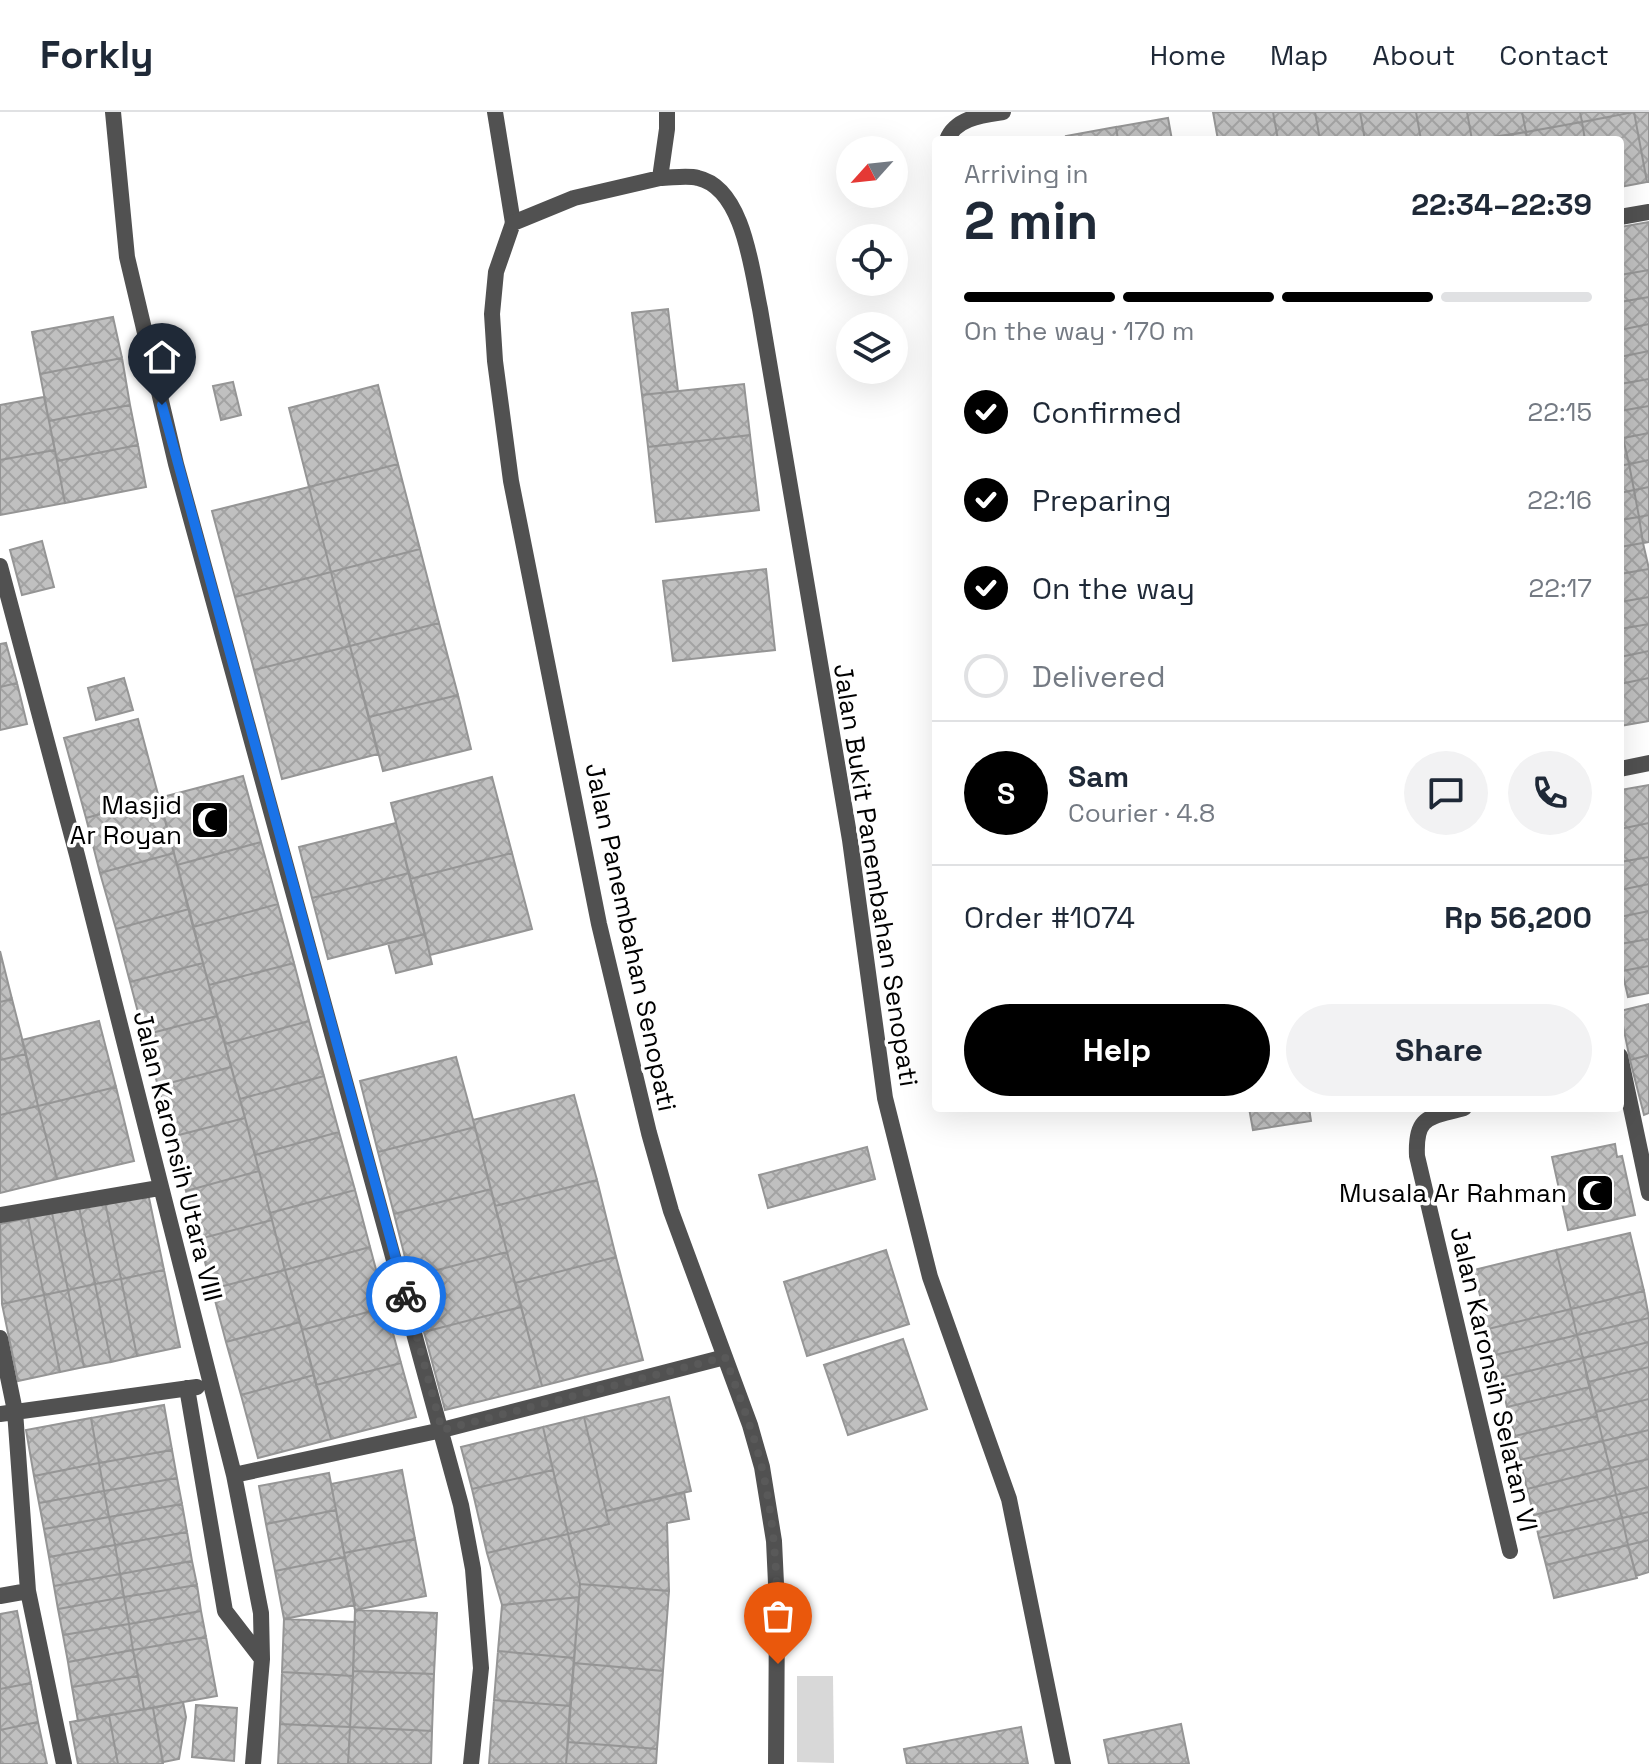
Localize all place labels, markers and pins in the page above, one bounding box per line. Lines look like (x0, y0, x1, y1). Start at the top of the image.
pin (128, 323, 196, 405)
place label: Masjid Ar Royan (70, 788, 182, 852)
mosque icon: Masjid Ar Royan (189, 799, 231, 841)
mosque icon: Musala Ar Rahman (1574, 1172, 1616, 1214)
place label: Musala Ar Rahman (1339, 1176, 1567, 1210)
pin (744, 1582, 812, 1664)

